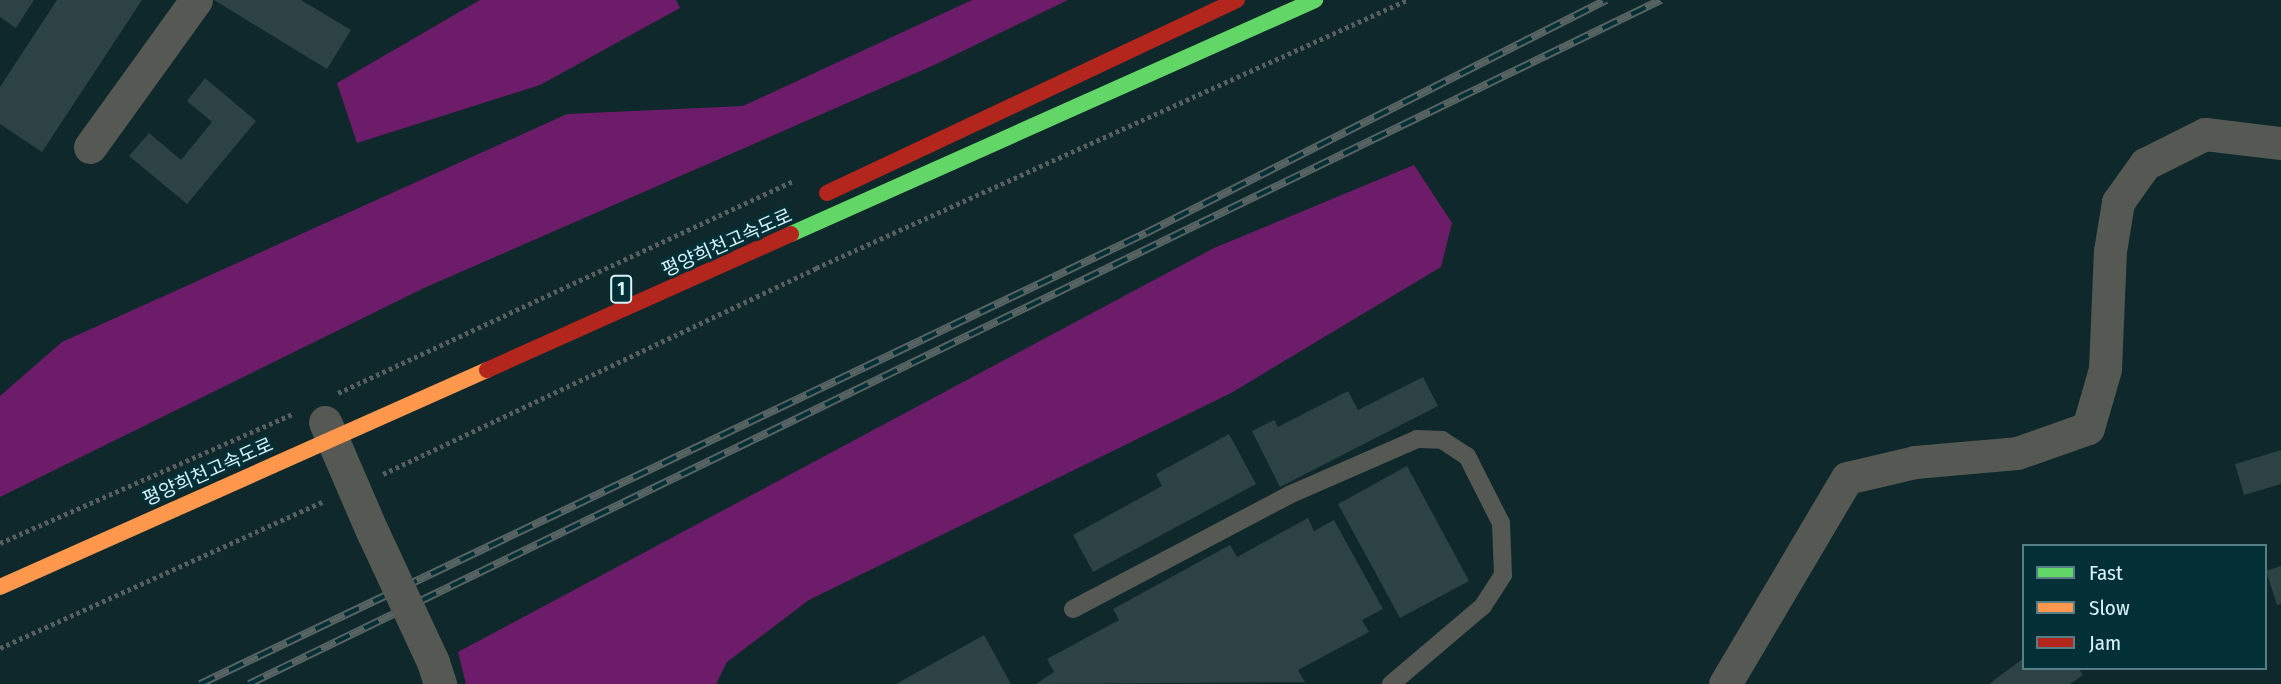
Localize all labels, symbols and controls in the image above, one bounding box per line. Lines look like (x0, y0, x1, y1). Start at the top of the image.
street label: 평양희천고속도로 (658, 204, 796, 282)
road number: 1 (609, 274, 633, 304)
street label: 평양희천고속도로 (139, 433, 277, 511)
legend (2022, 544, 2267, 670)
text: Fast (2089, 560, 2123, 586)
text: Slow (2089, 595, 2130, 621)
text: Jam (2089, 630, 2121, 656)

